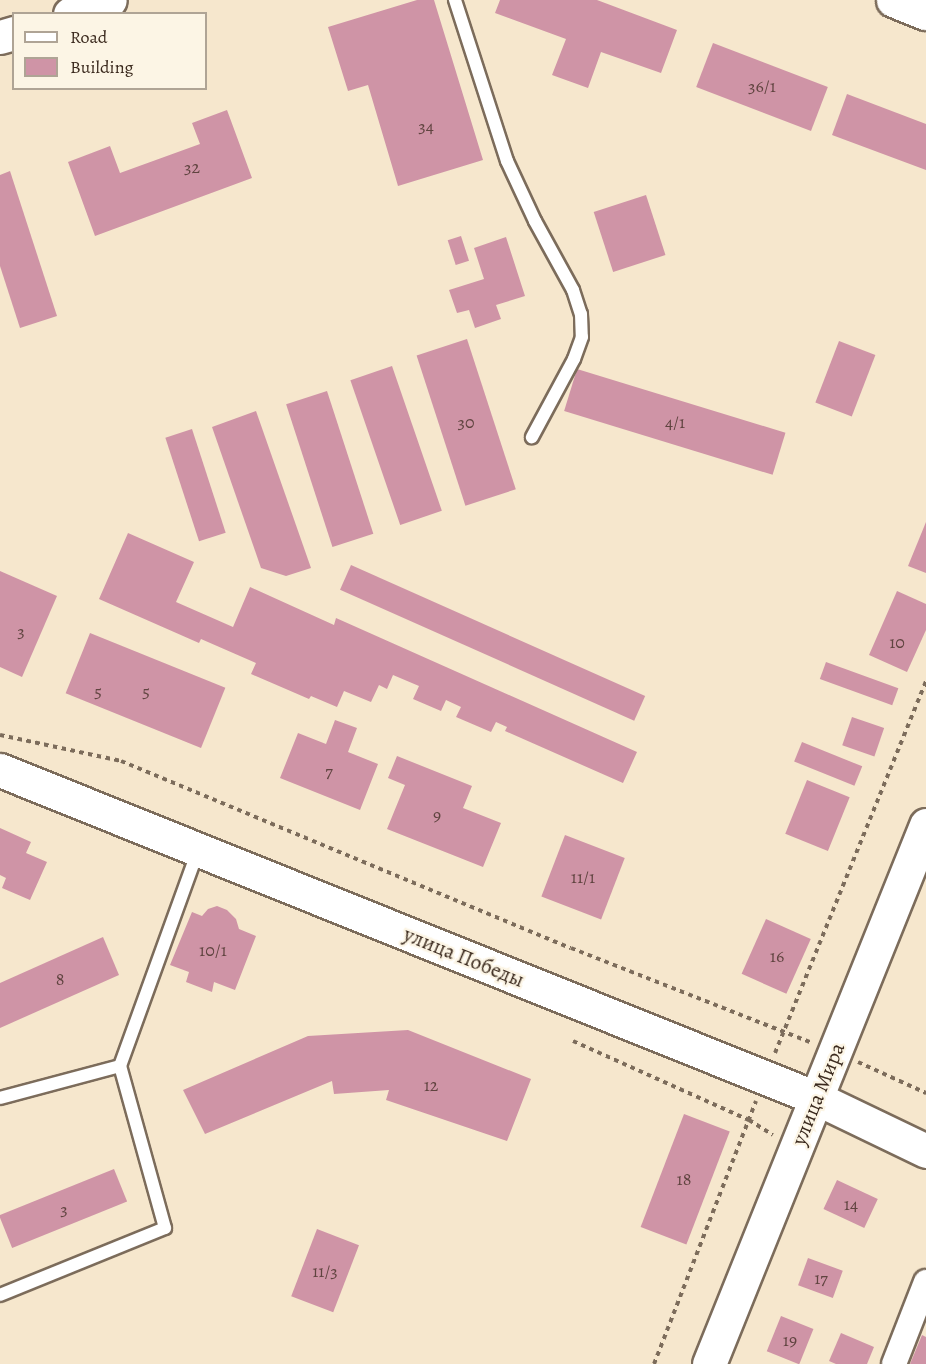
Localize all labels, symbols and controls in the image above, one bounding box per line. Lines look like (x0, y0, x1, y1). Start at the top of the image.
legend (12, 12, 207, 90)
text: Road (70, 25, 107, 49)
text: Building (70, 55, 134, 79)
house number: 36/1 (748, 75, 776, 97)
house number: 34 (418, 115, 434, 137)
house number: 32 (184, 156, 200, 178)
house number: 30 (457, 411, 475, 433)
house number: 4/1 (665, 411, 685, 433)
house number: 3 (17, 620, 25, 642)
house number: 10 (889, 631, 905, 653)
house number: 5 (94, 680, 102, 702)
house number: 5 (142, 680, 150, 702)
house number: 7 (325, 760, 333, 782)
house number: 9 (433, 804, 441, 826)
house number: 11/1 (571, 866, 595, 888)
street label: улица Победы (400, 921, 528, 993)
house number: 10/1 (199, 939, 227, 961)
house number: 16 (770, 945, 784, 967)
house number: 8 (56, 968, 64, 990)
street label: улица Мира (786, 1039, 850, 1149)
house number: 12 (424, 1074, 438, 1096)
house number: 18 (677, 1168, 691, 1190)
house number: 14 (844, 1193, 858, 1215)
house number: 3 (60, 1198, 68, 1220)
house number: 11/3 (312, 1260, 338, 1282)
house number: 17 (814, 1267, 828, 1289)
house number: 19 (783, 1329, 797, 1351)

